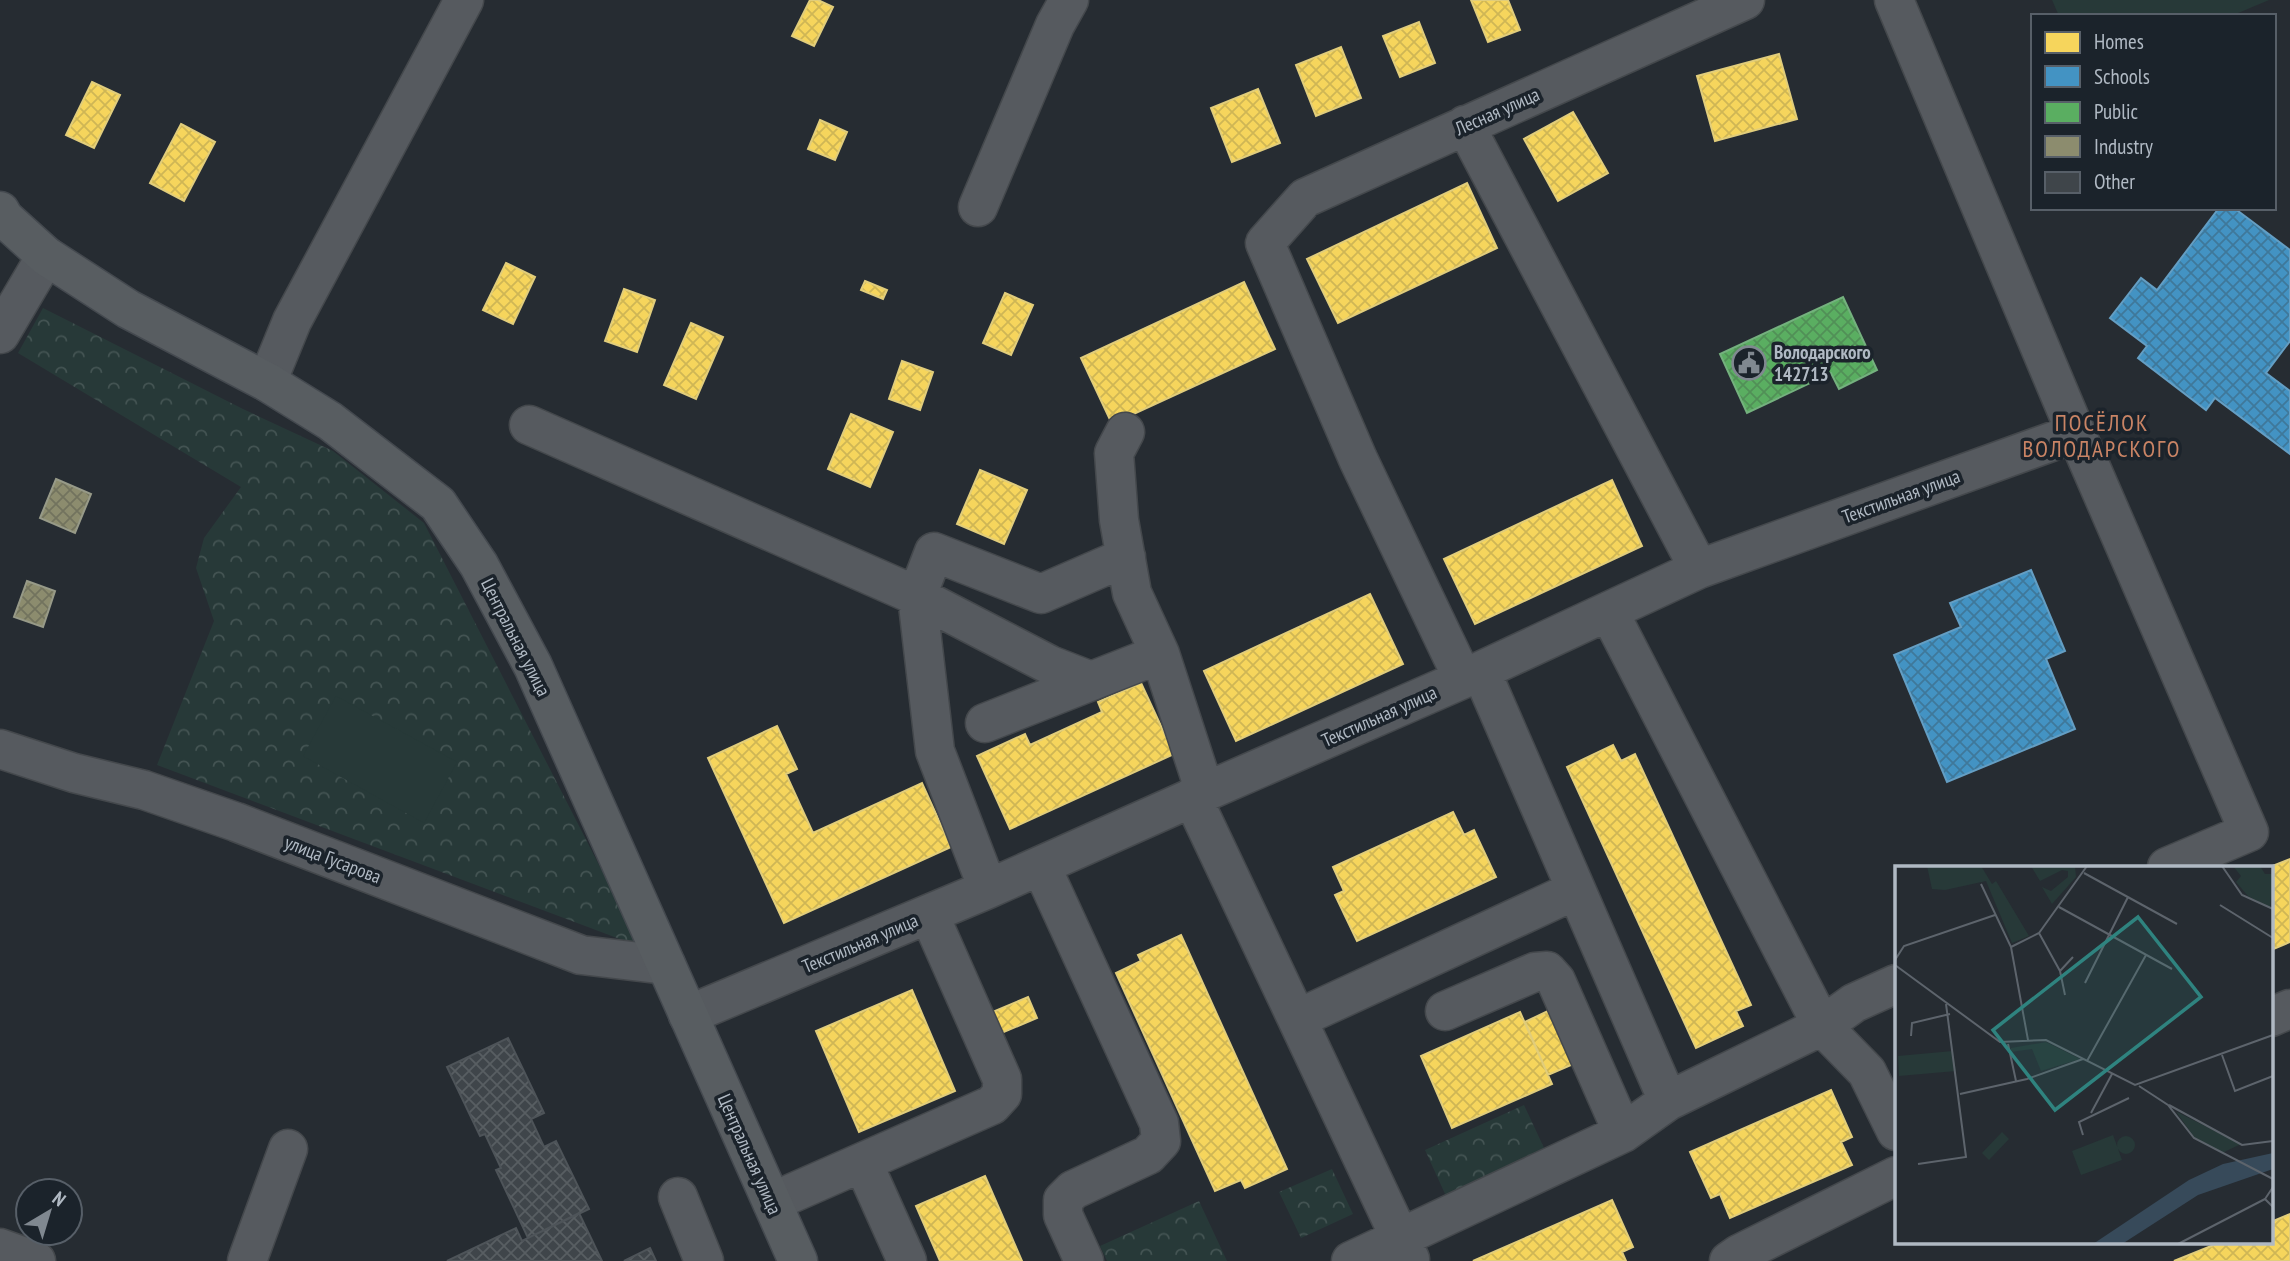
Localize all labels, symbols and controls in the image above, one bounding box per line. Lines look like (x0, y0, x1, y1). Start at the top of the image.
legend (2031, 14, 2276, 210)
text: Homes (2094, 28, 2144, 55)
text: Schools (2094, 63, 2150, 90)
street label: Лесная улица (1450, 82, 1543, 141)
text: Public (2094, 98, 2139, 125)
text: Industry (2094, 133, 2153, 160)
text: Other (2094, 168, 2135, 195)
place label: Володарского 142713 (1774, 340, 1871, 386)
public building icon: Володарского 142713 (1730, 344, 1768, 382)
district label: ПОСЁЛОК ВОЛОДАРСКОГО (2023, 408, 2182, 463)
street label: Текстильная улица (1839, 464, 1963, 528)
street label: Центральная улица (476, 574, 556, 700)
street label: Текстильная улица (1318, 680, 1440, 752)
street label: улица Гусарова (281, 830, 385, 888)
inset map (1895, 866, 2272, 1244)
street label: Текстильная улица (798, 908, 922, 978)
street label: Центральная улица (713, 1090, 787, 1218)
north arrow (14, 1177, 84, 1247)
text: N (48, 1186, 71, 1211)

